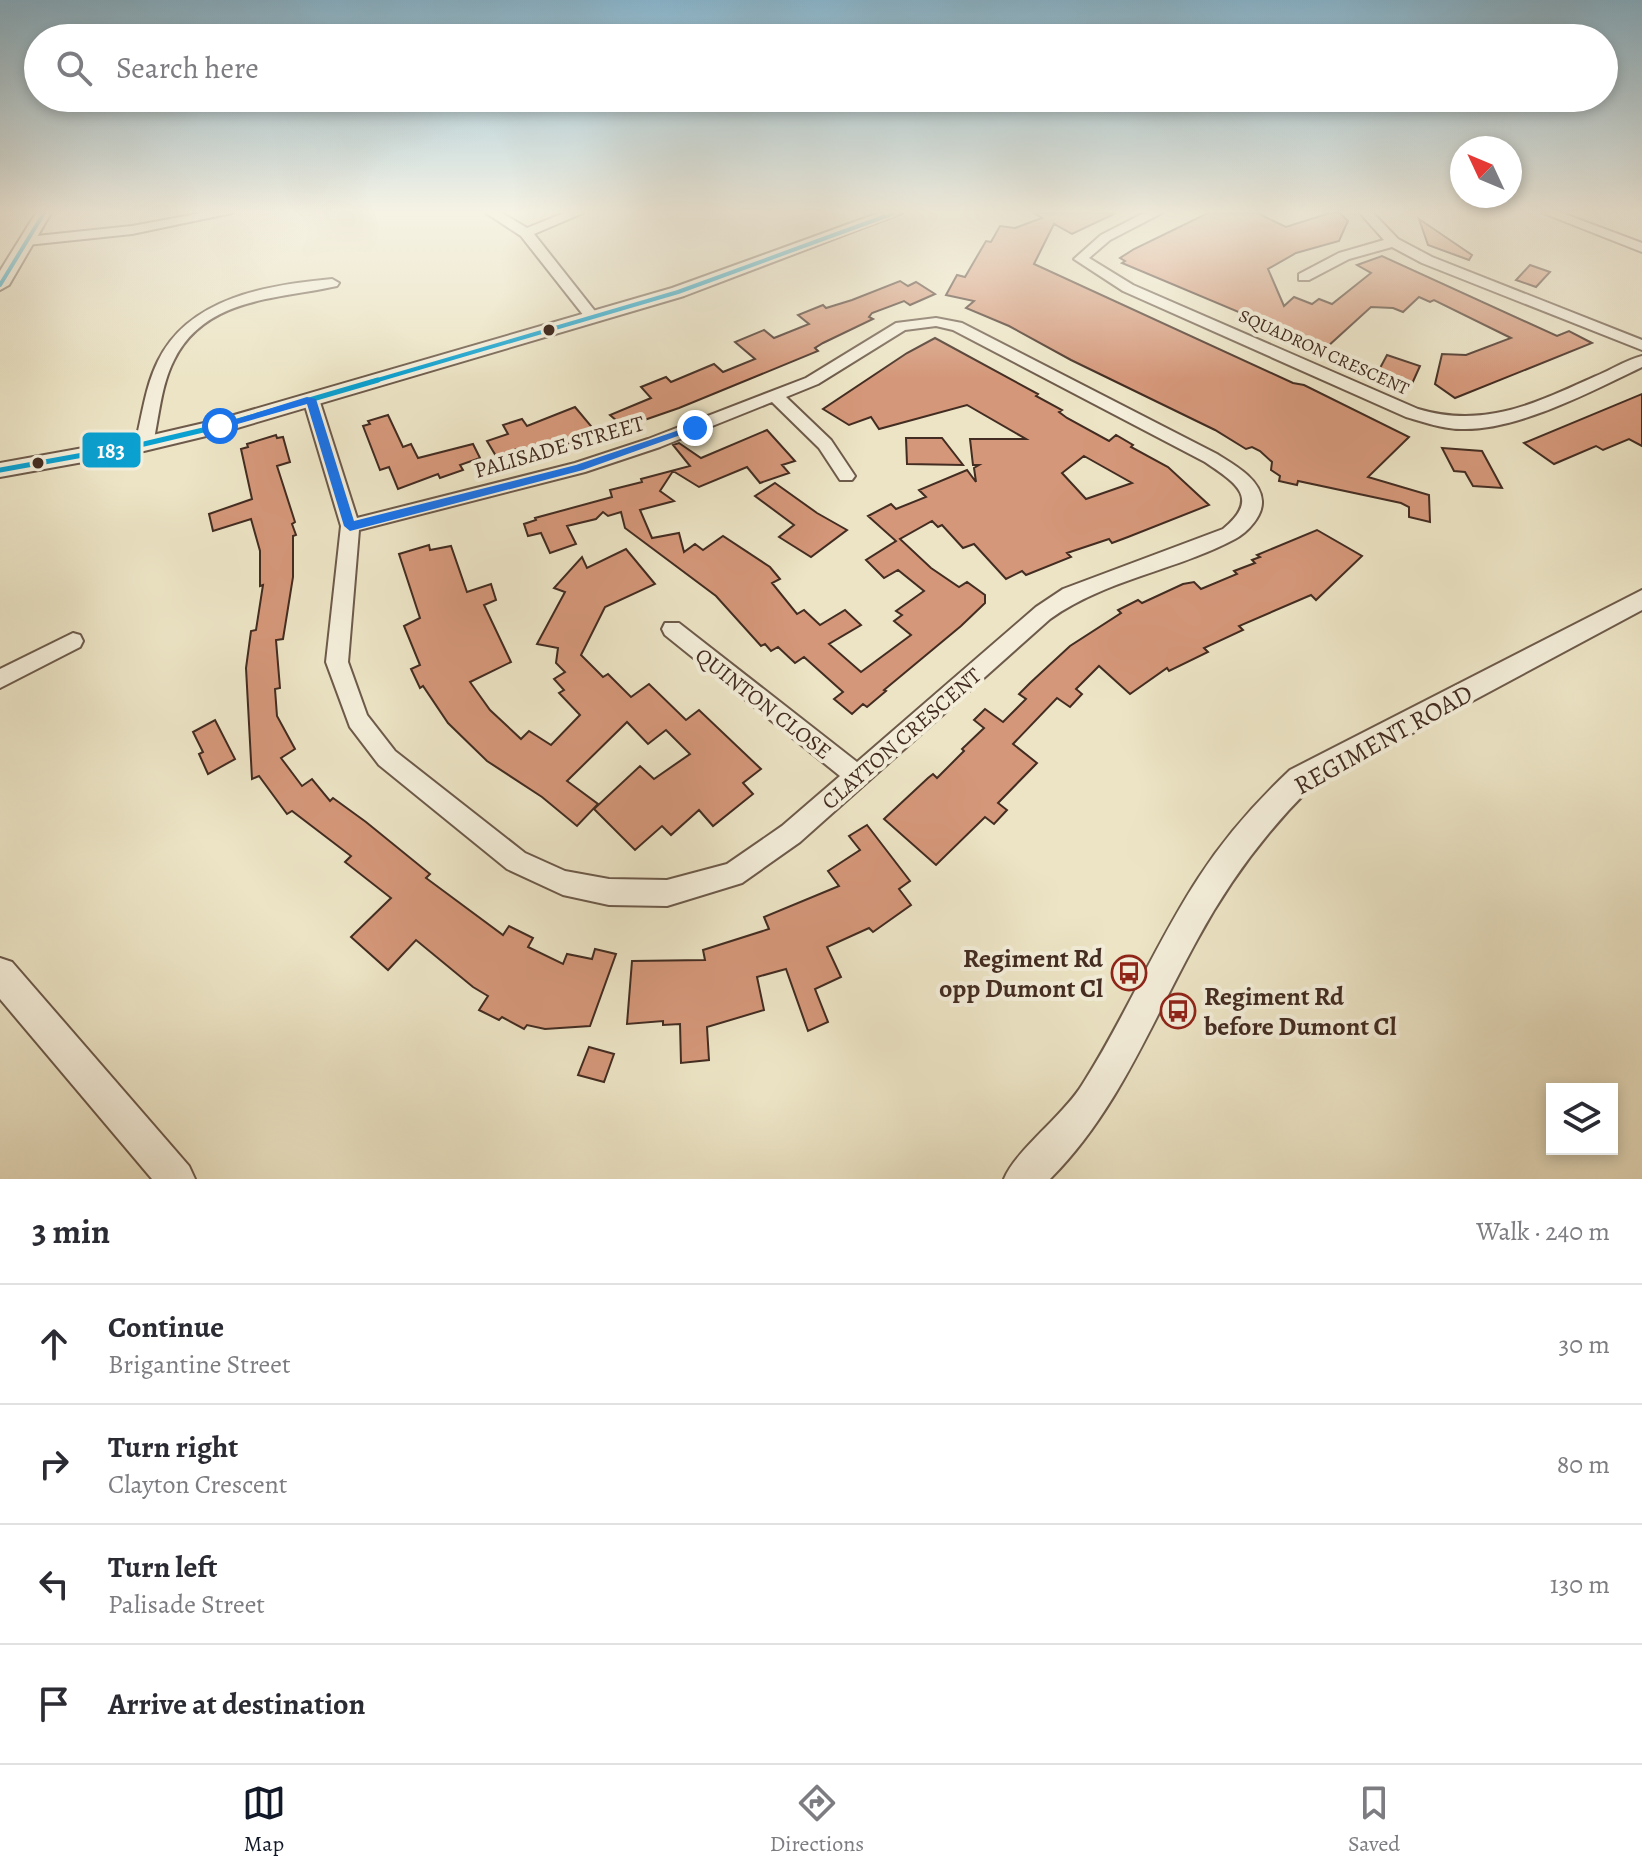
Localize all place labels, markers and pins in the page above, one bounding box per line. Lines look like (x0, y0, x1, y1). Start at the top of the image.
unlabelled marker (541, 322, 557, 338)
unlabelled marker (30, 455, 46, 471)
place label: Regiment Rd opp Dumont Cl (939, 941, 1104, 1006)
bus stop icon: Regiment Rd opp Dumont Cl (1110, 954, 1148, 992)
place label: Regiment Rd before Dumont Cl (1203, 979, 1397, 1044)
bus stop icon: Regiment Rd before Dumont Cl (1159, 992, 1197, 1030)

